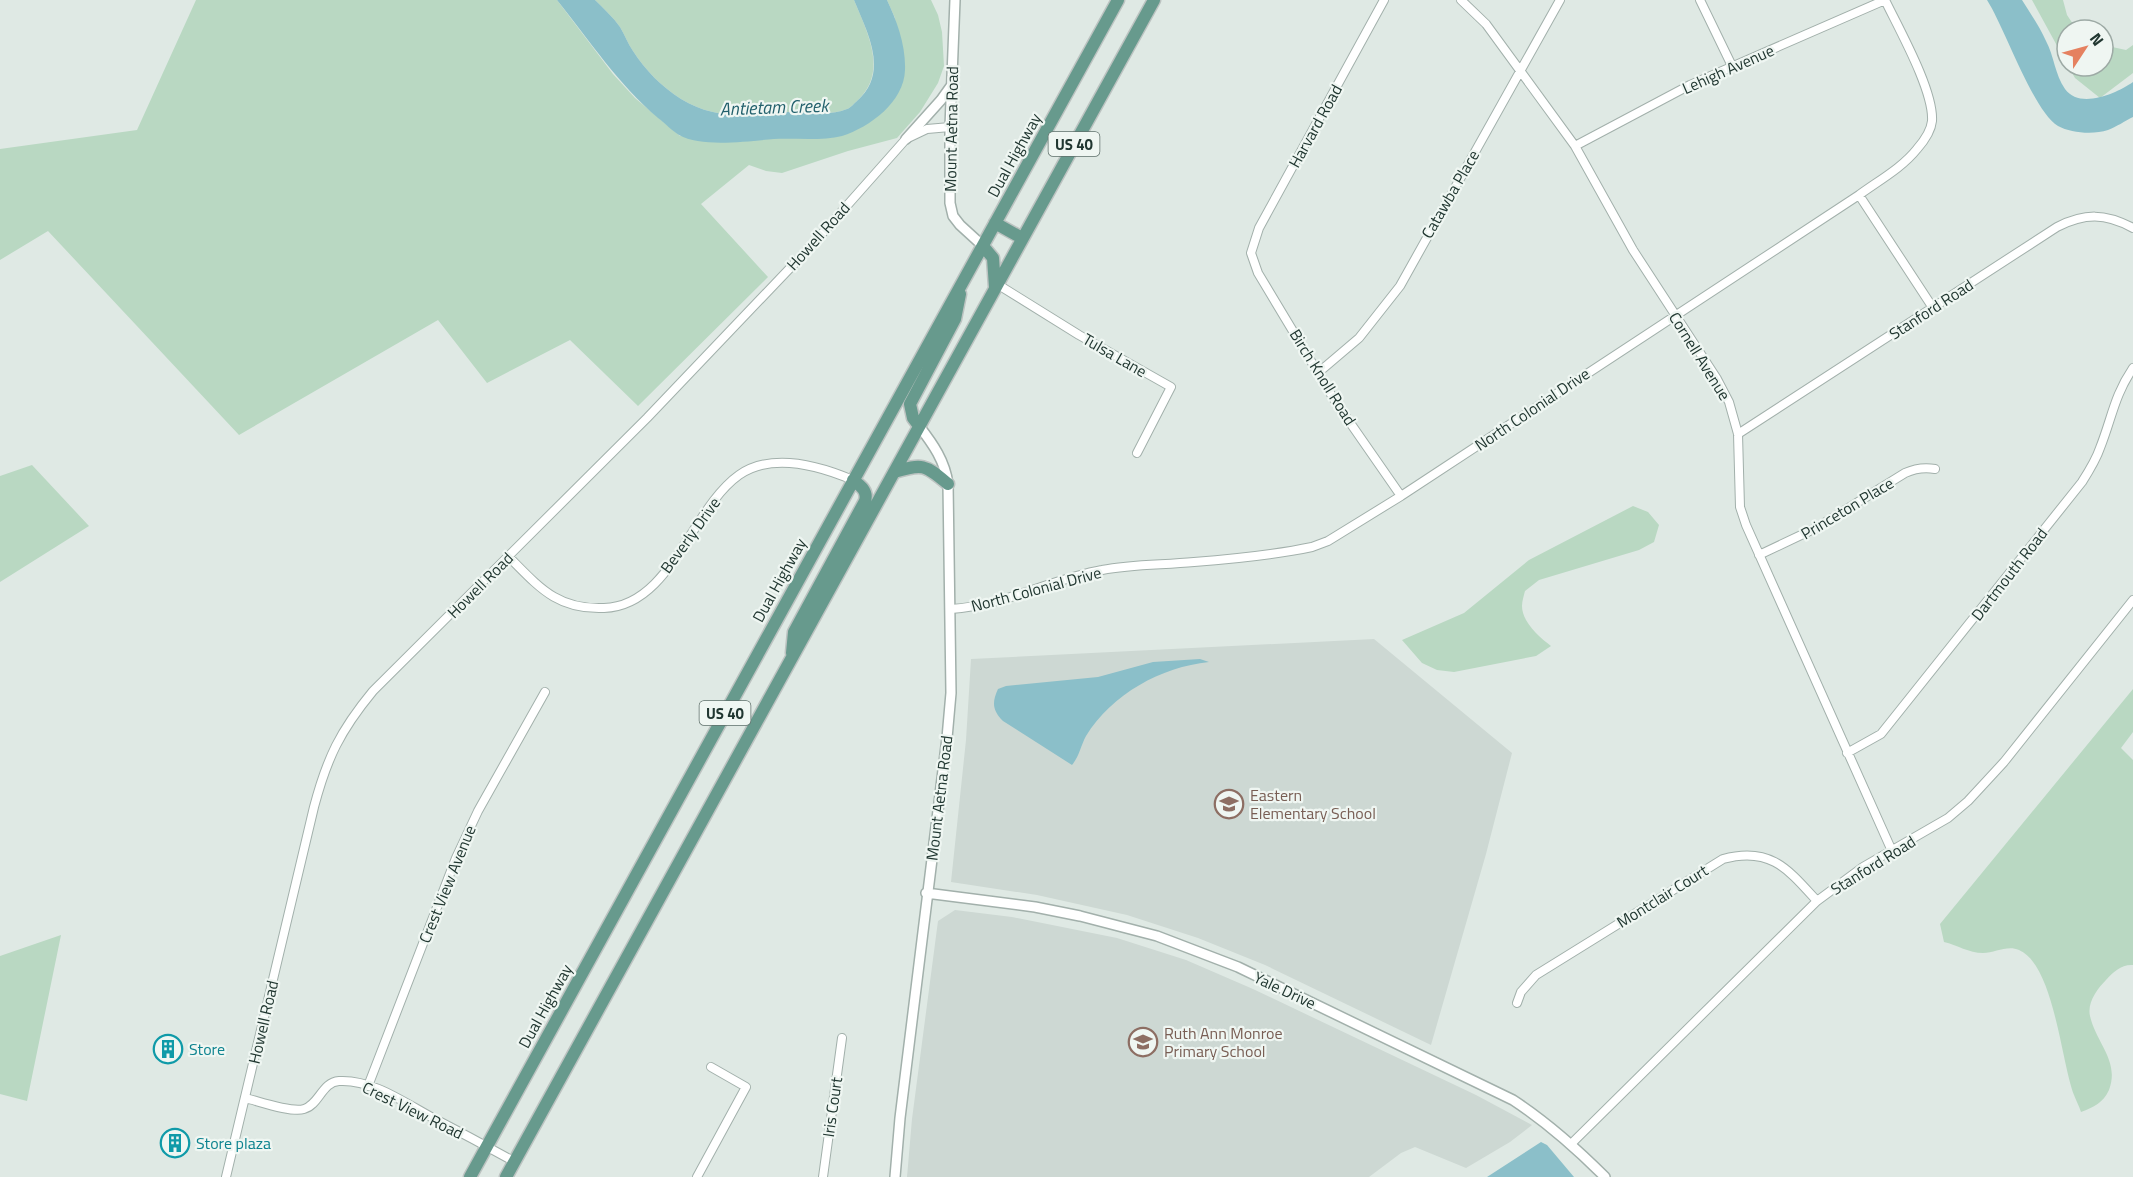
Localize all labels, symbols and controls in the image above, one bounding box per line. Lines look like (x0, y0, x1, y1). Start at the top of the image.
north arrow (2055, 18, 2115, 78)
text: N (2084, 28, 2110, 51)
street label: Lehigh Avenue (1678, 38, 1778, 100)
street label: Mount Aetna Road (938, 66, 964, 192)
street label: Harvard Road (1282, 80, 1348, 172)
water label: Antietam Creek (719, 92, 831, 122)
street label: Dual Highway (981, 108, 1047, 201)
road number: US 40 (1048, 132, 1100, 156)
street label: Catawba Place (1415, 145, 1485, 243)
street label: Howell Road (781, 196, 855, 276)
street label: Stanford Road (1884, 273, 1978, 345)
street label: Cornell Avenue (1663, 307, 1737, 405)
street label: Birch Knoll Road (1284, 324, 1362, 430)
street label: Tulsa Lane (1078, 327, 1152, 383)
street label: North Colonial Drive (1470, 362, 1594, 456)
street label: Princeton Place (1796, 471, 1898, 545)
street label: Beverly Drive (654, 492, 726, 578)
street label: Dartmouth Road (1965, 522, 2053, 626)
street label: Dual Highway (746, 533, 812, 626)
street label: Howell Road (442, 547, 518, 623)
street label: North Colonial Drive (968, 560, 1104, 618)
road number: US 40 (700, 701, 750, 725)
street label: Mount Aetna Road (919, 734, 959, 862)
place label: Eastern Elementary School (1250, 783, 1376, 825)
school or university icon: Eastern Elementary School (1213, 788, 1245, 820)
street label: Crest View Avenue (412, 821, 482, 947)
street label: Stanford Road (1826, 829, 1920, 901)
street label: Montclair Court (1612, 858, 1713, 934)
street label: Dual Highway (512, 959, 578, 1052)
street label: Yale Drive (1250, 965, 1320, 1015)
street label: Howell Road (242, 978, 284, 1066)
place label: Ruth Ann Monroe Primary School (1164, 1021, 1283, 1063)
school or university icon: Ruth Ann Monroe Primary School (1127, 1026, 1159, 1058)
building icon: Store (152, 1033, 184, 1065)
place label: Store (189, 1037, 225, 1061)
street label: Crest View Road (358, 1075, 468, 1145)
street label: Iris Court (816, 1075, 848, 1139)
building icon: Store plaza (159, 1127, 191, 1159)
place label: Store plaza (196, 1131, 271, 1155)

